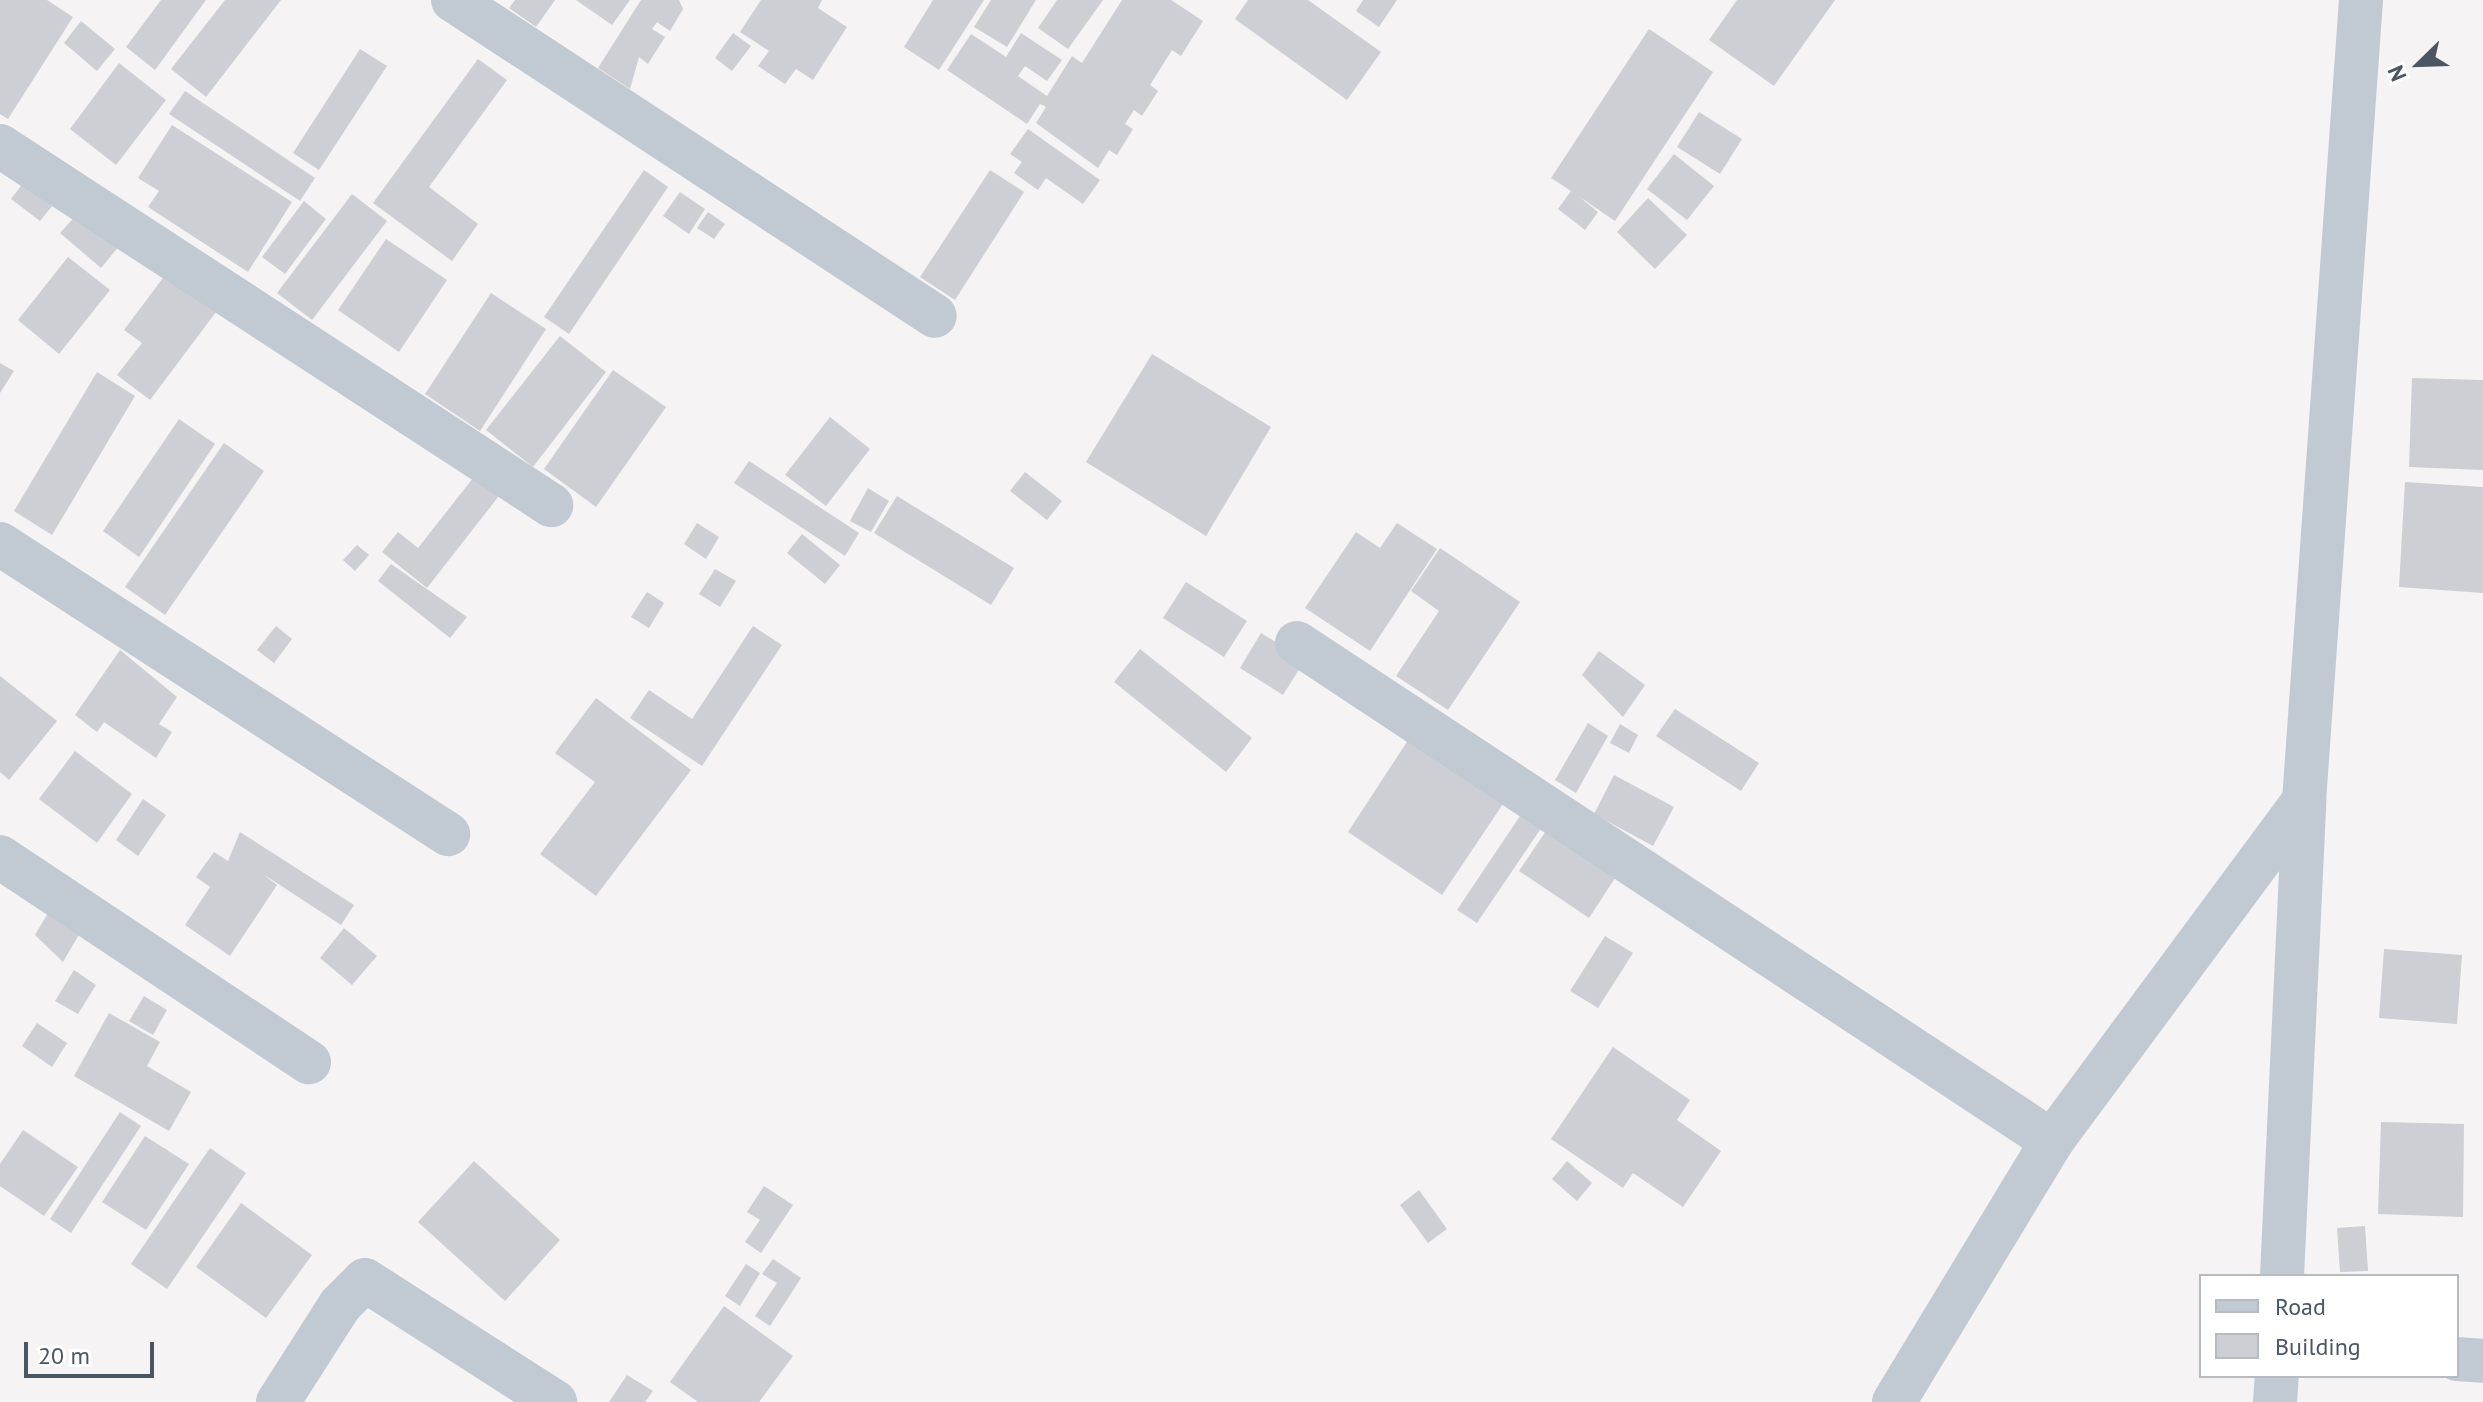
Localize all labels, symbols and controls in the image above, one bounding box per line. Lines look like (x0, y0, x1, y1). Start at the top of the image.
north arrow (2379, 24, 2459, 104)
text: N (2381, 61, 2413, 86)
legend (2199, 1274, 2459, 1378)
text: Road (2275, 1291, 2326, 1322)
scale bar (28, 1326, 158, 1376)
text: Building (2275, 1331, 2361, 1362)
text: 20 m (38, 1340, 90, 1371)

